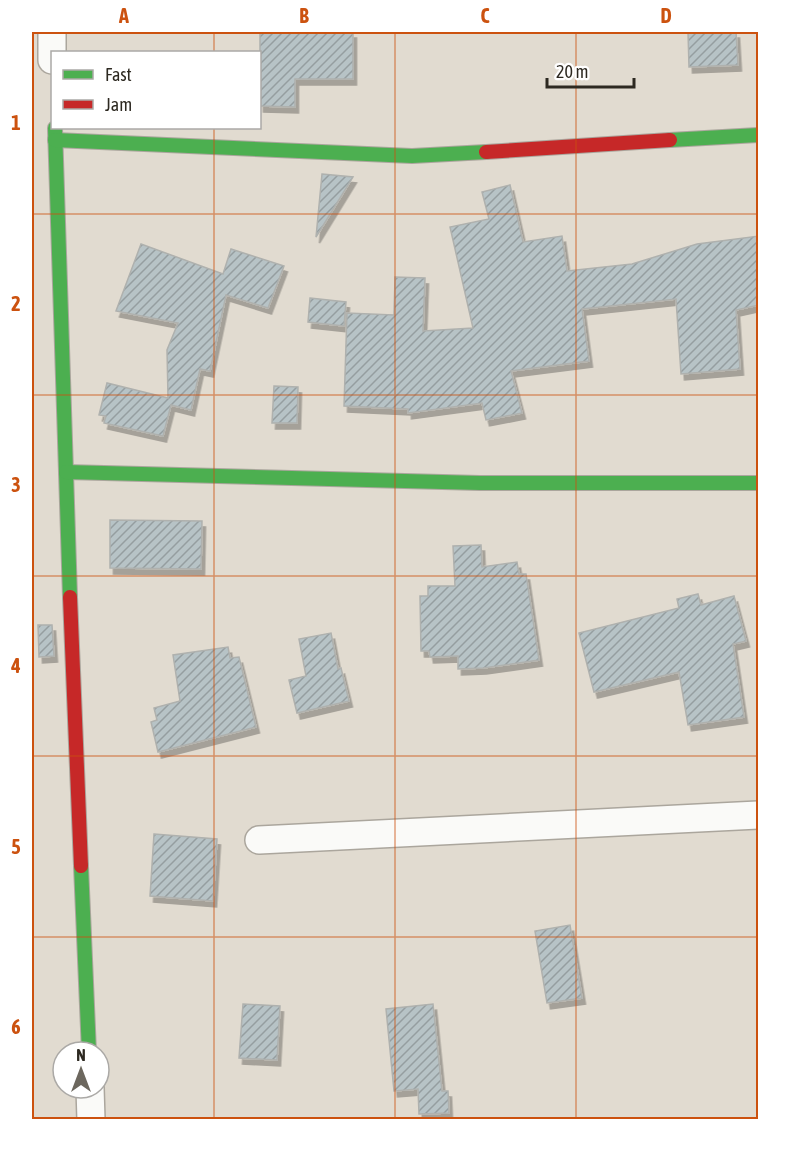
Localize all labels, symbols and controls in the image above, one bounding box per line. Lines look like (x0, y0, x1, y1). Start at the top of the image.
text: A (118, 4, 129, 27)
text: B (299, 4, 309, 27)
text: C (481, 4, 490, 27)
text: D (660, 4, 672, 27)
legend (51, 51, 261, 129)
scale bar (547, 51, 634, 89)
text: 20 m (556, 61, 588, 82)
text: Fast (105, 64, 132, 85)
text: Jam (105, 94, 132, 115)
text: 1 (11, 111, 21, 134)
text: 2 (11, 292, 21, 315)
text: 3 (11, 473, 21, 496)
text: 4 (10, 654, 21, 677)
text: 5 (11, 835, 21, 858)
text: 6 (11, 1015, 21, 1038)
north arrow (51, 1040, 111, 1100)
text: N (76, 1046, 86, 1064)

